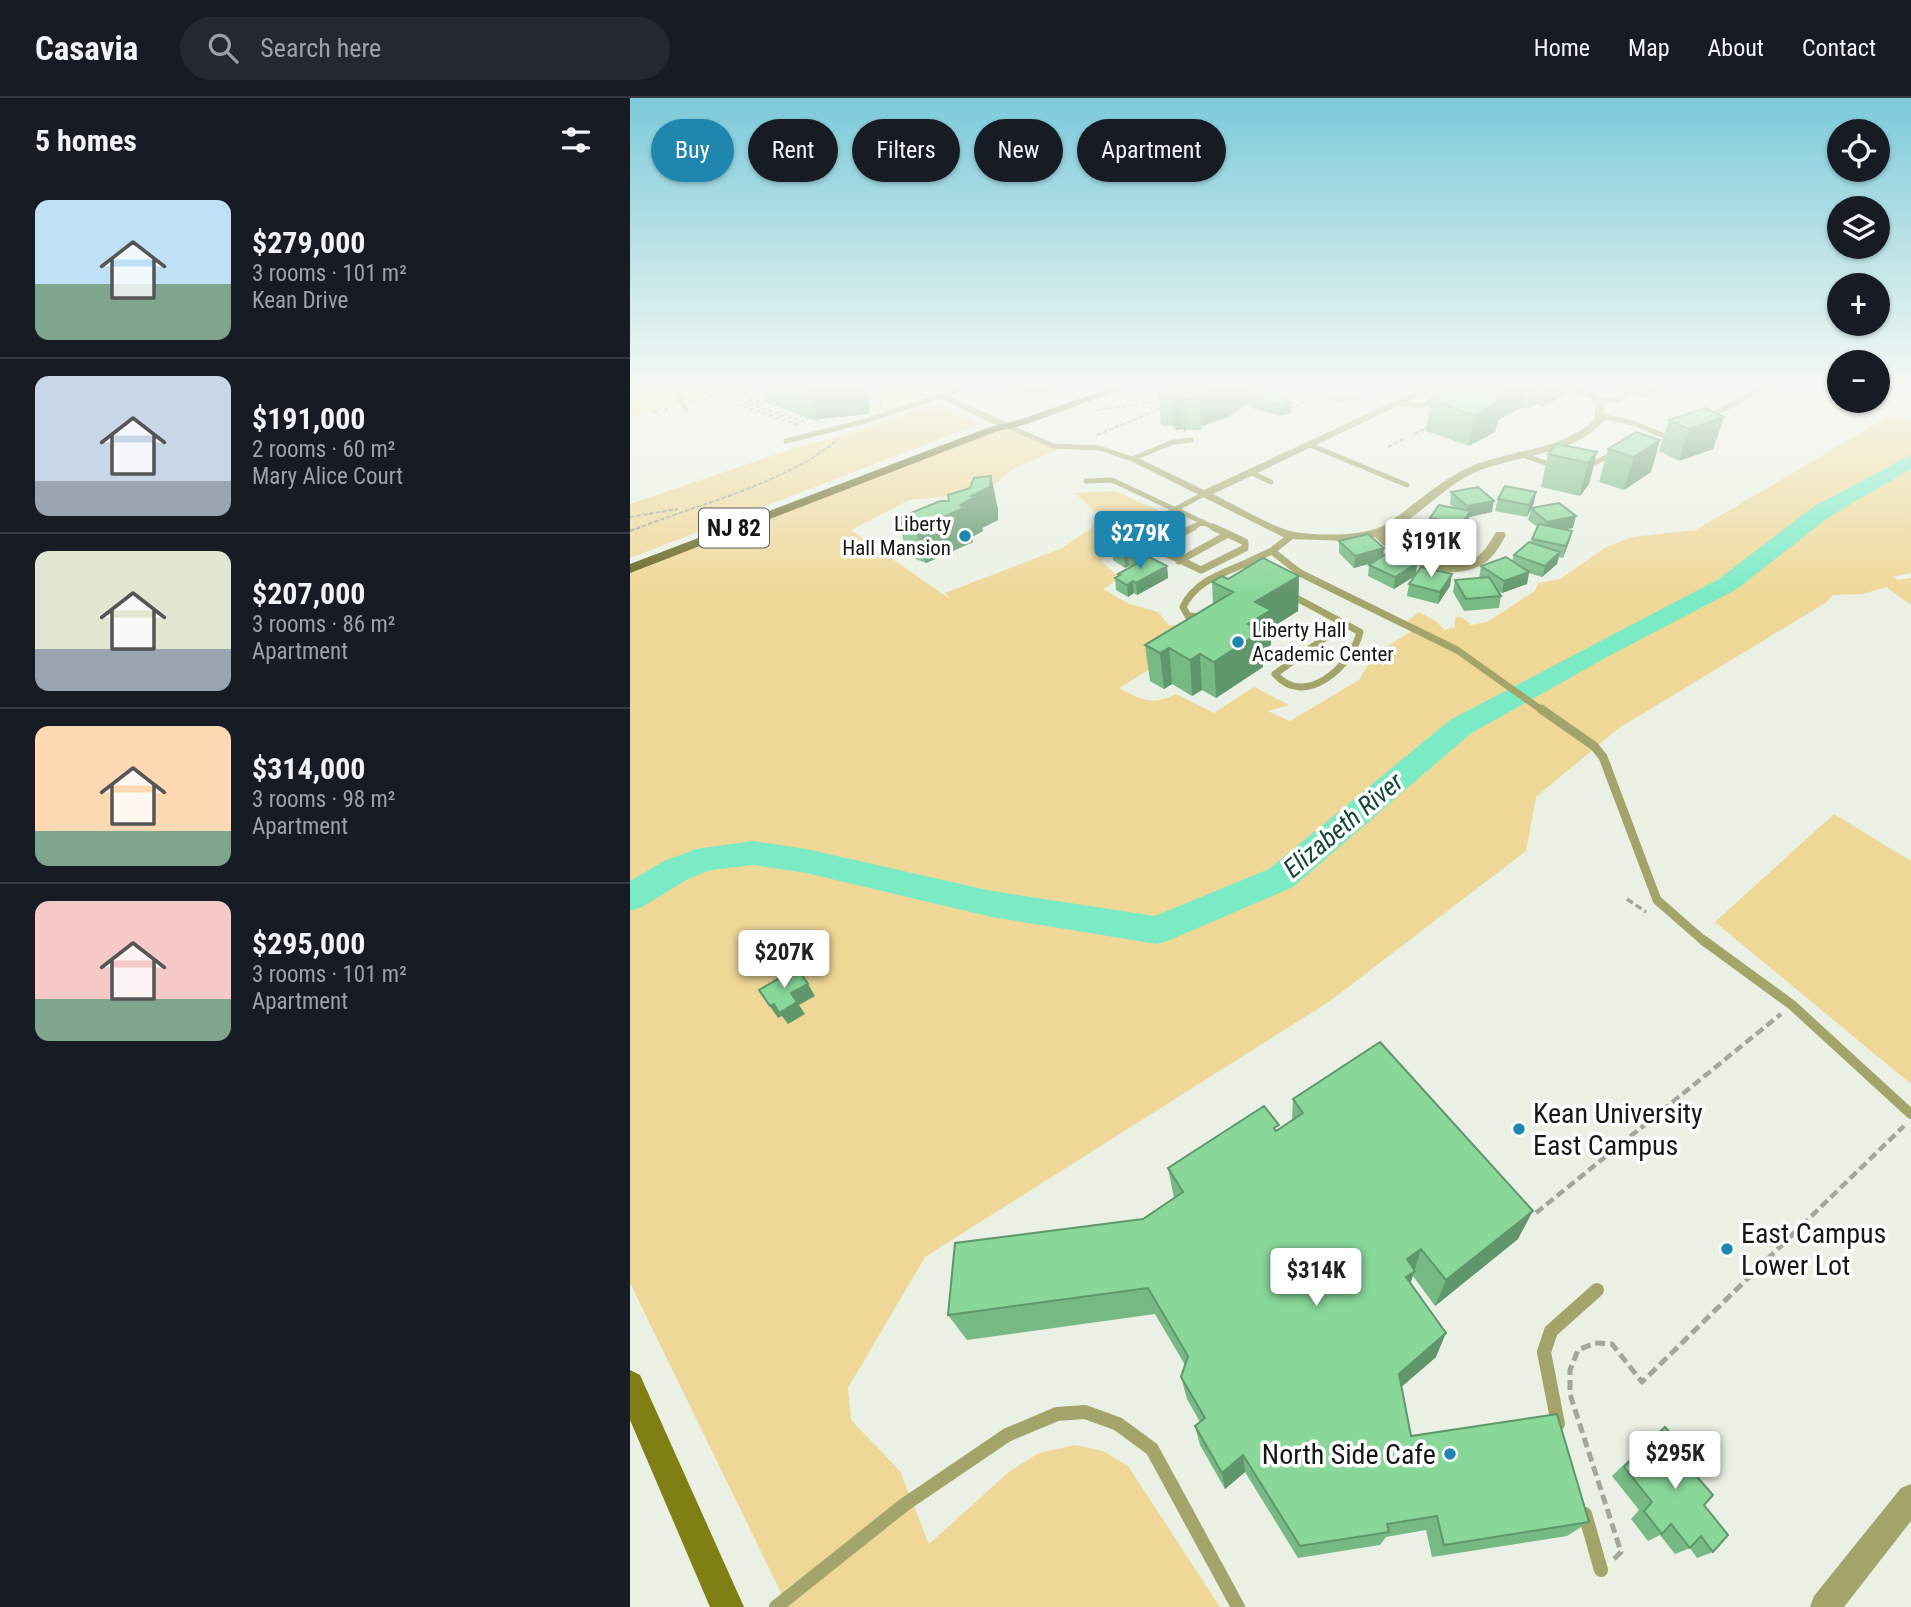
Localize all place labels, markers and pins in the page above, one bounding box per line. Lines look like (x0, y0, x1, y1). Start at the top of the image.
place label: Liberty Hall Mansion (842, 512, 951, 560)
pin: $279K (1091, 512, 1189, 571)
pin: $191K (1382, 519, 1480, 579)
marker: Liberty Hall Mansion (957, 528, 973, 544)
place label: Liberty Hall Academic Center (1252, 618, 1394, 666)
marker: Liberty Hall Academic Center (1230, 634, 1246, 650)
pin: $207K (735, 930, 833, 990)
place label: Kean University East Campus (1533, 1097, 1703, 1162)
marker: Kean University East Campus (1511, 1121, 1527, 1137)
place label: East Campus Lower Lot (1741, 1217, 1886, 1282)
marker: East Campus Lower Lot (1719, 1241, 1735, 1257)
pin: $314K (1267, 1248, 1365, 1308)
pin: $295K (1626, 1432, 1724, 1491)
place label: North Side Cafe (1262, 1438, 1436, 1471)
marker: North Side Cafe (1442, 1446, 1458, 1462)

